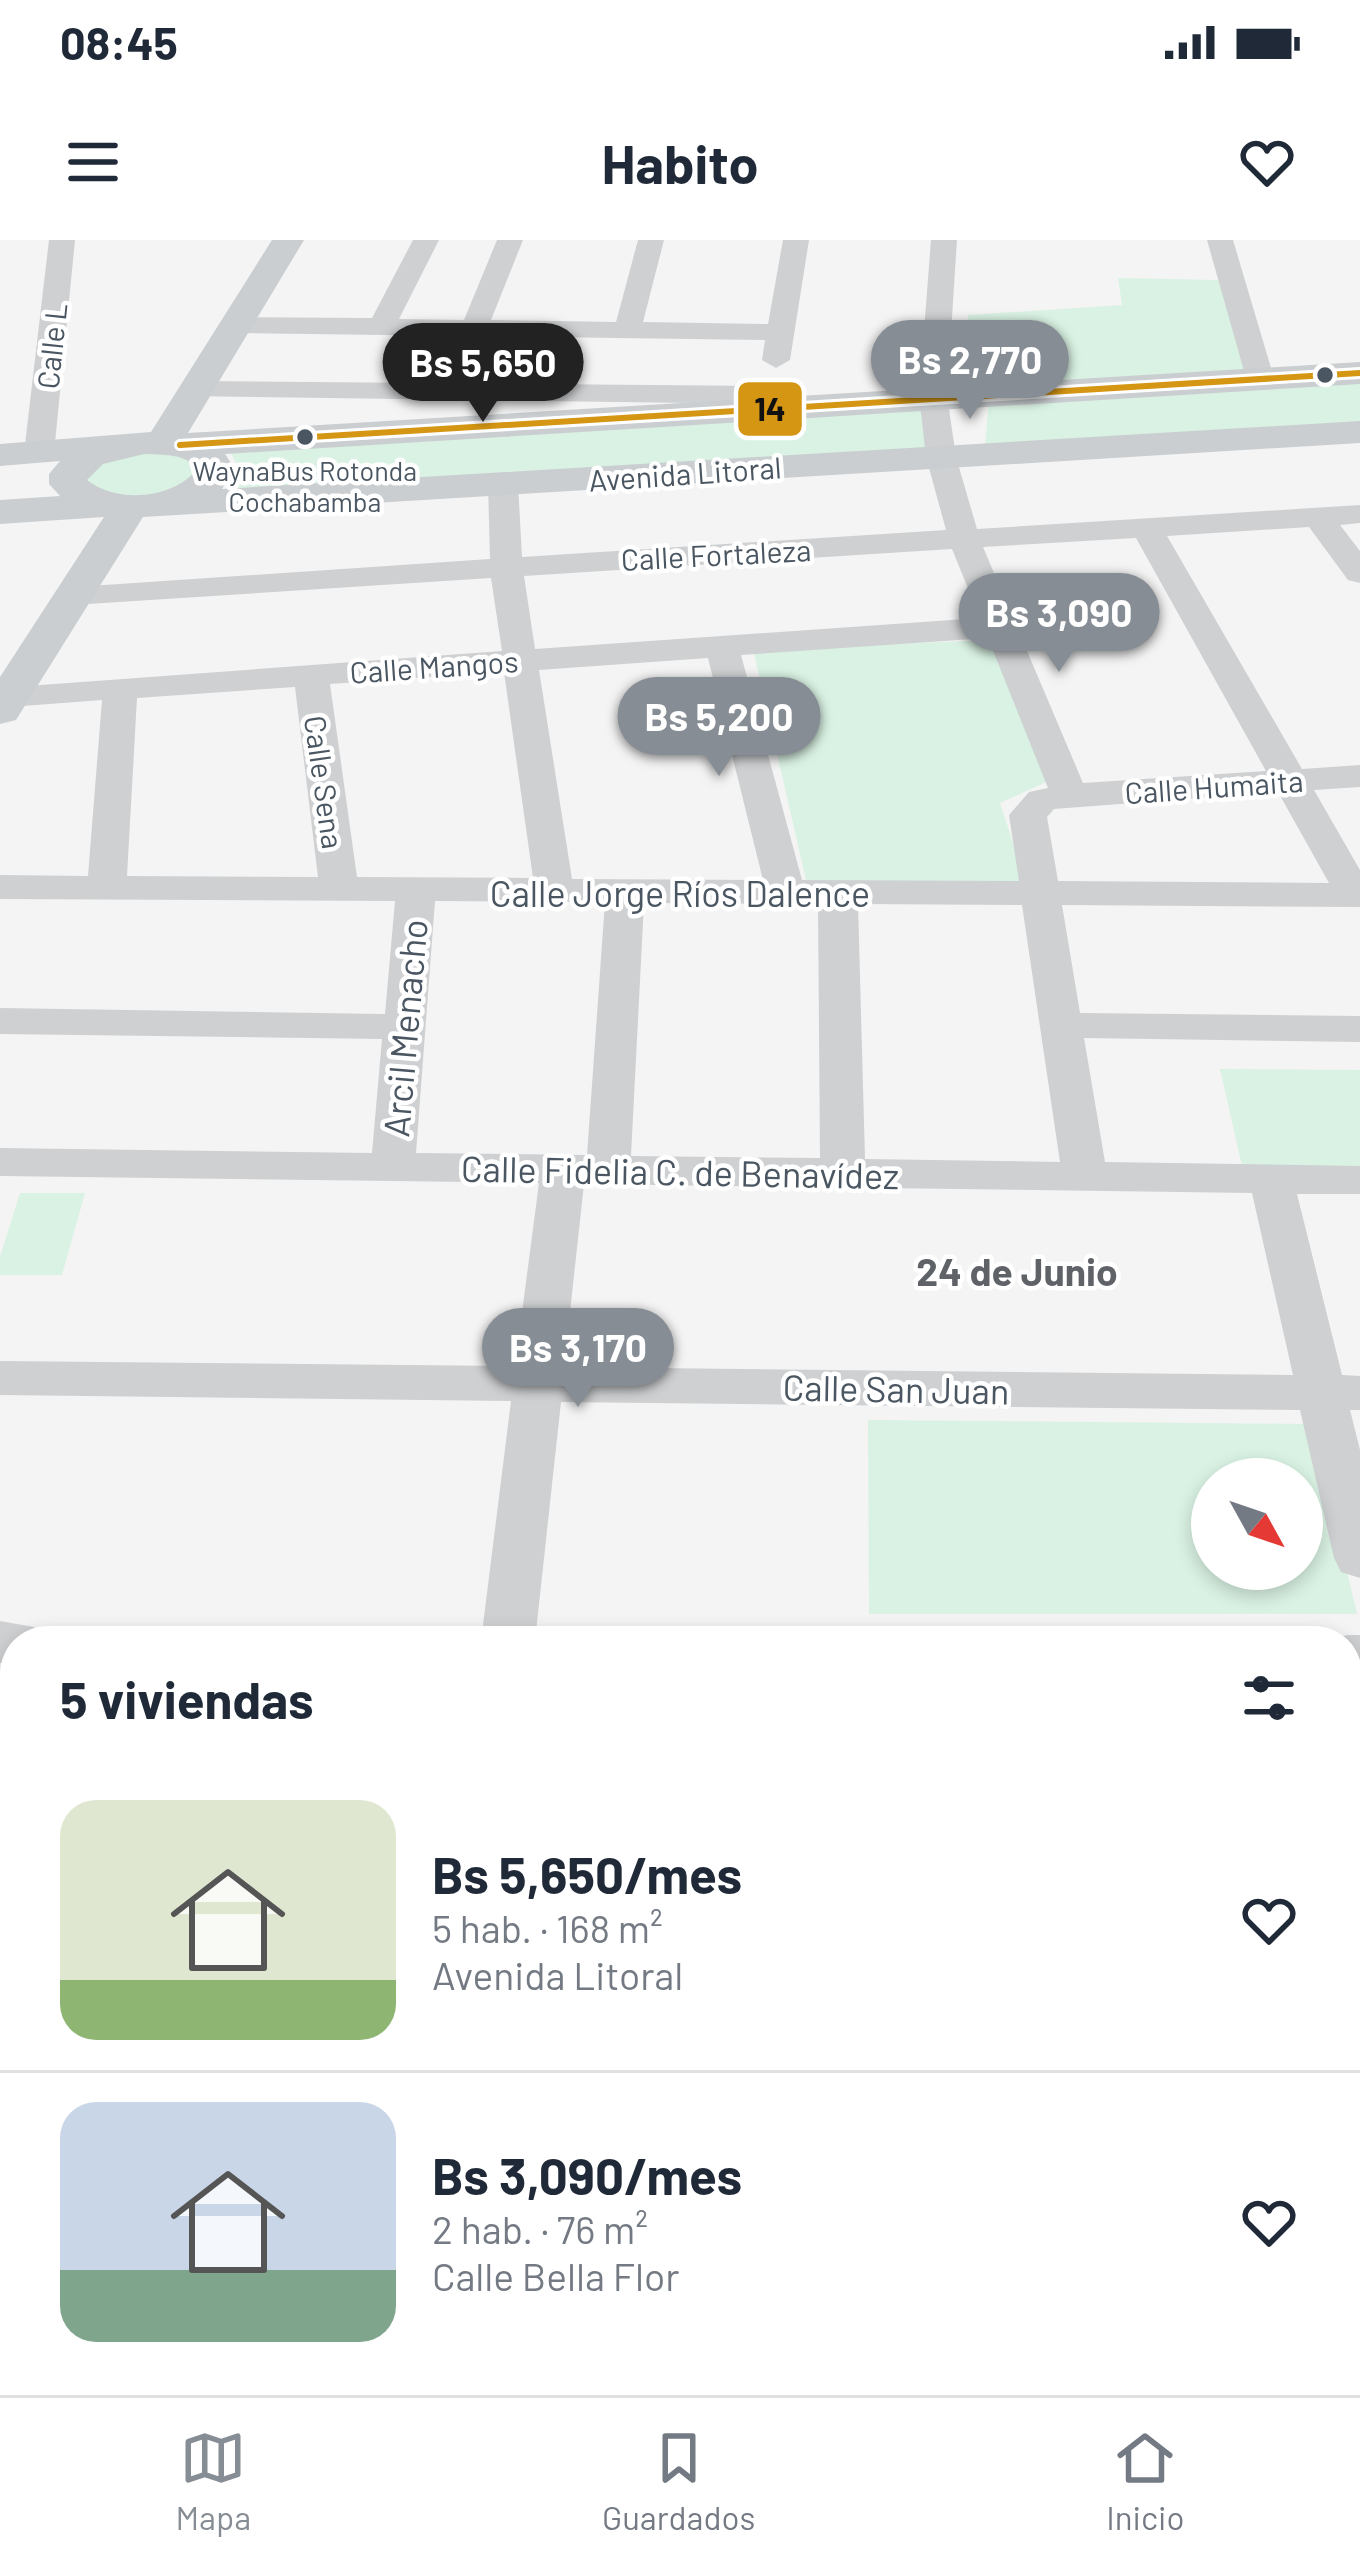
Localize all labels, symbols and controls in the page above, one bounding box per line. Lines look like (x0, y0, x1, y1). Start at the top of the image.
text: 08:45 (60, 15, 178, 69)
icon: menu (60, 129, 126, 195)
icon: heart (1234, 129, 1300, 195)
text: Habito (602, 130, 758, 195)
street label: Calle L (29, 301, 73, 391)
pin: Bs 2,770 (846, 320, 1094, 422)
pin: Bs 5,650 (359, 323, 607, 425)
text: Bs 2,770 (898, 335, 1042, 382)
text: Bs 5,650 (410, 338, 556, 385)
unlabelled marker (1314, 364, 1336, 386)
line badge: 14 (736, 380, 804, 438)
text: 14 (754, 388, 786, 428)
marker: WaynaBus Rotonda Cochabamba (294, 426, 316, 448)
street label: Avenida Litoral (587, 448, 783, 498)
place label: WaynaBus Rotonda Cochabamba (193, 454, 417, 517)
street label: Calle Fortaleza (620, 531, 812, 577)
pin: Bs 3,090 (935, 573, 1183, 675)
text: Bs 3,090 (986, 588, 1132, 635)
street label: Calle Mangos (348, 642, 520, 690)
pin: Bs 5,200 (595, 677, 843, 779)
text: Bs 5,200 (645, 692, 793, 739)
street label: Calle Sena (298, 713, 352, 851)
street label: Calle Humaita (1124, 762, 1304, 810)
street label: Calle Jorge Ríos Dalence (490, 871, 870, 914)
street label: Arcil Menacho (373, 917, 435, 1139)
street label: Calle Fidelia C. de Benavídez (461, 1146, 899, 1196)
district label: 24 de Junio (916, 1247, 1118, 1294)
pin: Bs 3,170 (454, 1308, 702, 1410)
text: Bs 3,170 (509, 1323, 647, 1370)
street label: Calle San Juan (782, 1365, 1010, 1411)
north arrow (1191, 1458, 1323, 1590)
map controls (1191, 1458, 1323, 1590)
icon: filters (1236, 1665, 1302, 1731)
text: 5 viviendas (60, 1668, 314, 1729)
text: Bs 5,650/mes (432, 1843, 742, 1904)
icon: home (156, 1848, 300, 1992)
icon: heart (1236, 1887, 1302, 1953)
text: 5 hab. · 168 m² (432, 1904, 663, 1951)
text: Avenida Litoral (432, 1951, 683, 1998)
text: Bs 3,090/mes (432, 2144, 742, 2205)
icon: home (156, 2150, 300, 2294)
icon: heart (1236, 2189, 1302, 2255)
text: 2 hab. · 76 m² (432, 2205, 648, 2252)
text: Calle Bella Flor (432, 2252, 679, 2299)
tab: Mapa (175, 2425, 251, 2537)
tab: Guardados (602, 2425, 755, 2537)
tab: Inicio (1106, 2425, 1185, 2537)

